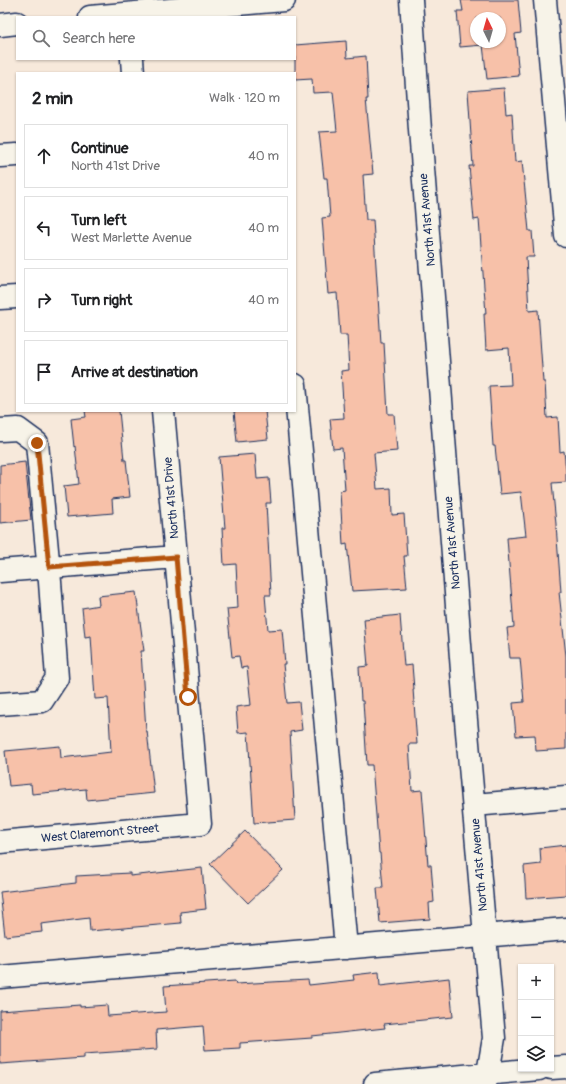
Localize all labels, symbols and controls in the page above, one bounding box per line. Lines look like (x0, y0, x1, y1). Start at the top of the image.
north arrow (470, 12, 506, 48)
search box (16, 16, 296, 60)
icon: search (30, 27, 52, 49)
text: Search here (62, 29, 135, 48)
text: 2 min (32, 88, 73, 109)
text: Walk · 120 m (209, 90, 280, 106)
text: Continue (71, 139, 129, 158)
icon: ahead (33, 145, 55, 167)
text: 40 m (248, 148, 279, 164)
text: North 41st Drive (71, 158, 160, 174)
street label: North 41st Avenue (416, 173, 439, 267)
text: Turn left (71, 211, 127, 230)
icon: left (33, 217, 55, 239)
text: 40 m (248, 220, 279, 236)
text: West Marlette Avenue (71, 230, 192, 246)
icon: right (33, 289, 55, 311)
text: Turn right (71, 291, 132, 310)
text: 40 m (248, 292, 279, 308)
icon: arrive (33, 361, 55, 383)
text: Arrive at destination (71, 363, 198, 382)
route end (28, 434, 46, 452)
street label: North 41st Drive (160, 456, 183, 539)
street label: North 41st Avenue (441, 496, 464, 590)
route start (179, 688, 197, 706)
street label: North 41st Avenue (468, 818, 491, 912)
street label: West Claremont Street (40, 821, 160, 846)
map controls (518, 964, 554, 1072)
button: + (518, 964, 554, 1000)
button: − (518, 1000, 554, 1036)
button: layers (518, 1036, 554, 1072)

